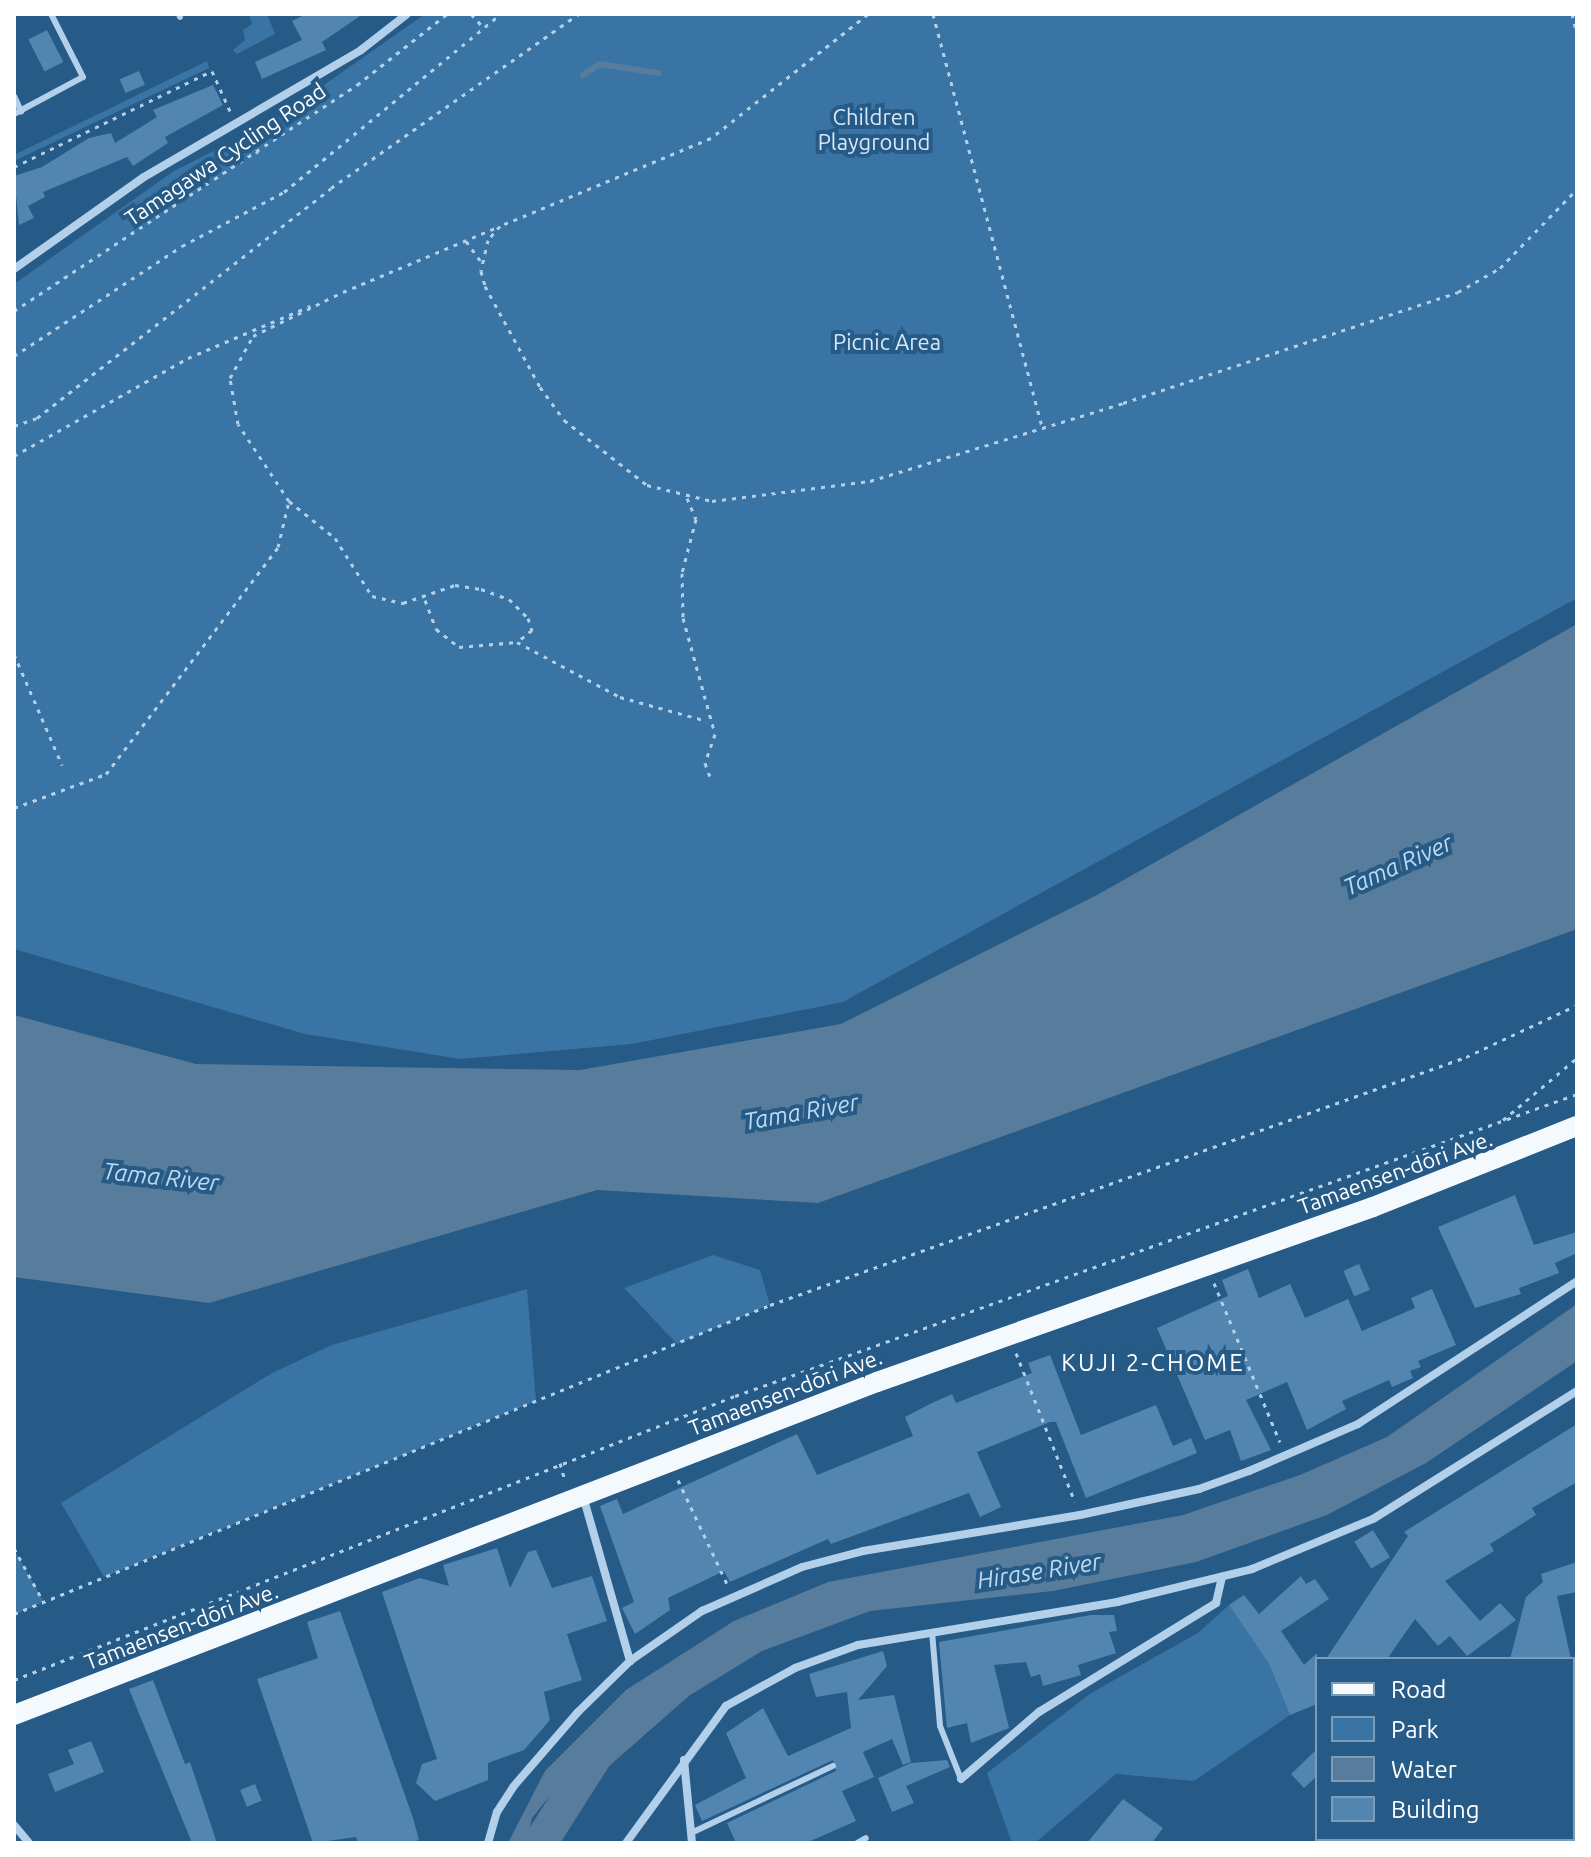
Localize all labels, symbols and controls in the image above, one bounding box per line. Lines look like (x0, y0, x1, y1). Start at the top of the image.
street label: Tamagawa Cycling Road (120, 77, 330, 231)
park label: Children Playground (818, 103, 930, 154)
park label: Picnic Area (833, 329, 941, 355)
water label: Tama River (1339, 828, 1457, 902)
water label: Tama River (741, 1088, 861, 1136)
street label: Tamaensen-dōri Ave. (1294, 1125, 1496, 1219)
water label: Tama River (102, 1157, 220, 1197)
street label: Tamaensen-dōri Ave. (685, 1343, 885, 1441)
district label: KUJI 2-CHOME (1061, 1349, 1245, 1377)
water label: Hirase River (975, 1547, 1103, 1595)
street label: Tamaensen-dōri Ave. (81, 1577, 281, 1675)
legend (1315, 1657, 1575, 1841)
text: Road (1391, 1676, 1446, 1703)
text: Park (1391, 1716, 1439, 1743)
text: Water (1391, 1756, 1457, 1783)
text: Building (1391, 1796, 1479, 1823)

